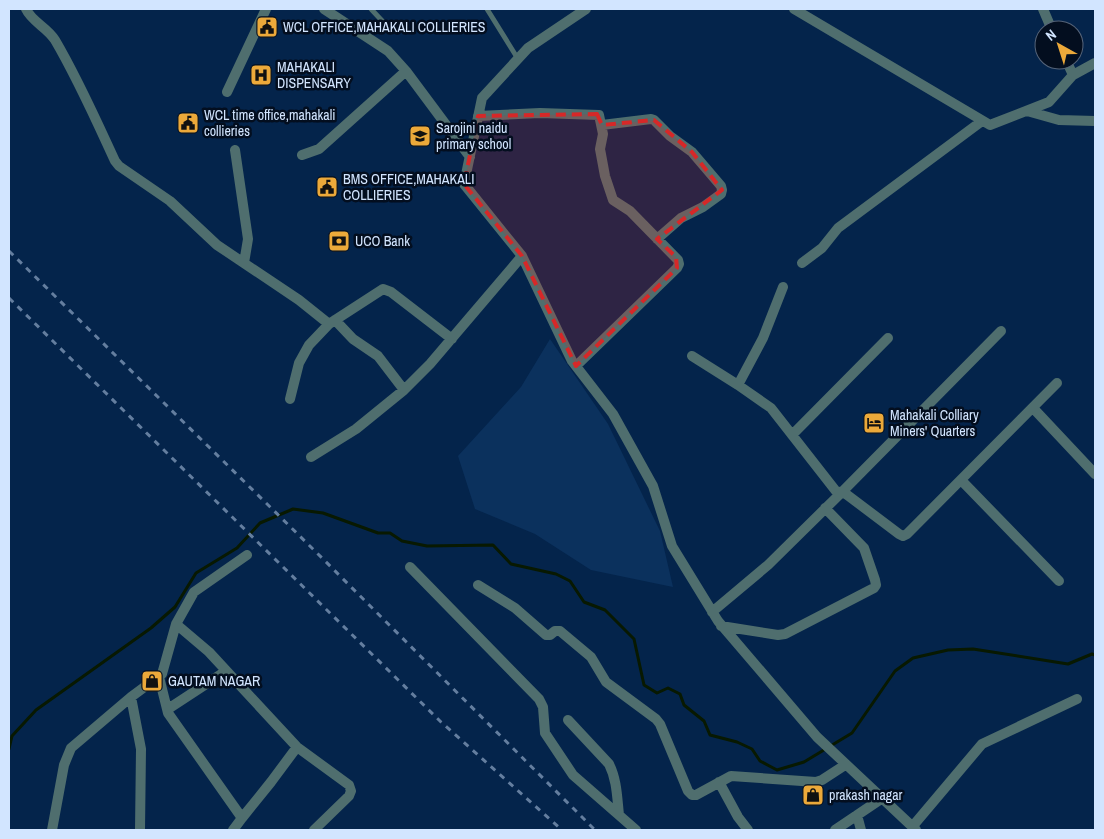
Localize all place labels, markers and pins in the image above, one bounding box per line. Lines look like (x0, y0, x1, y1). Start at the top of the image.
public building icon: WCL OFFICE,MAHAKALI COLLIERIES (255, 15, 279, 39)
place label: WCL OFFICE,MAHAKALI COLLIERIES (283, 18, 486, 36)
place label: MAHAKALI DISPENSARY (277, 58, 351, 92)
hospital icon: MAHAKALI DISPENSARY (249, 63, 273, 87)
place label: WCL time office,mahakali collieries (204, 106, 335, 140)
public building icon: WCL time office,mahakali collieries (176, 111, 200, 135)
place label: Sarojini naidu primary school (436, 119, 511, 153)
school or university icon: Sarojini naidu primary school (408, 124, 432, 148)
place label: BMS OFFICE,MAHAKALI COLLIERIES (343, 170, 474, 204)
public building icon: BMS OFFICE,MAHAKALI COLLIERIES (315, 175, 339, 199)
bank icon: UCO Bank (327, 229, 351, 253)
place label: UCO Bank (355, 232, 410, 250)
place label: Mahakali Colliary Miners' Quarters (890, 406, 979, 440)
hotel icon: Mahakali Colliary Miners' Quarters (862, 411, 886, 435)
shop icon: GAUTAM NAGAR (140, 669, 164, 693)
place label: GAUTAM NAGAR (168, 672, 260, 690)
shop icon: prakash nagar (801, 783, 825, 807)
place label: prakash nagar (829, 786, 903, 804)

